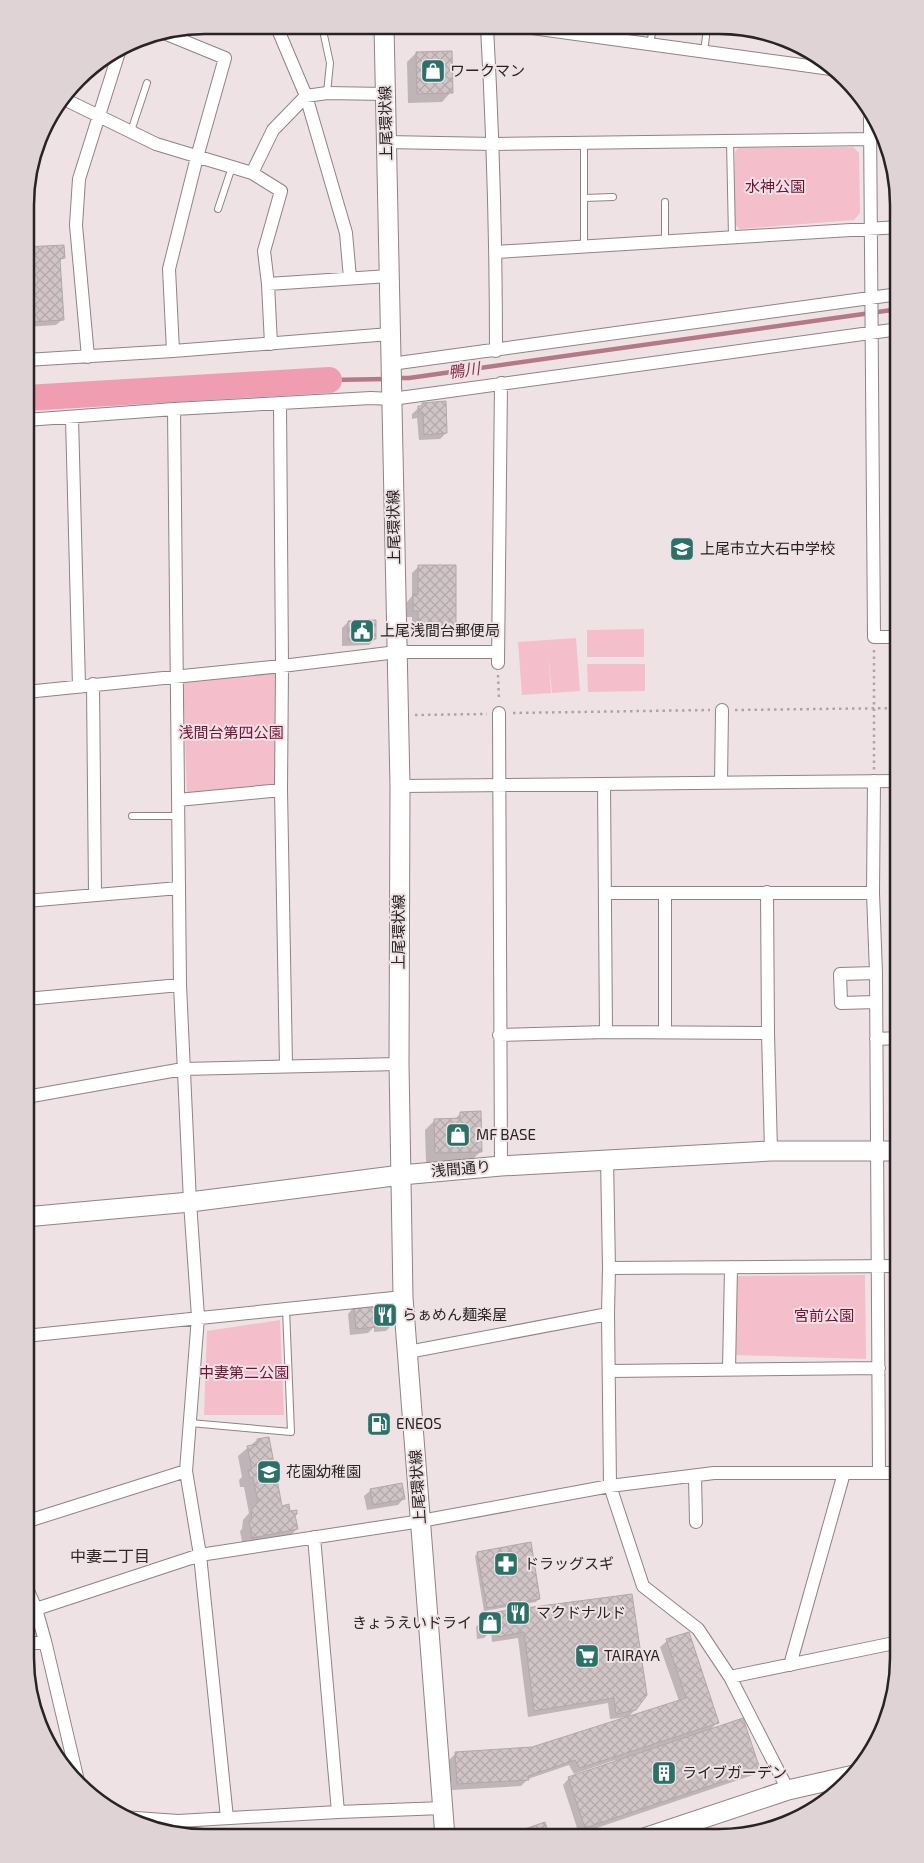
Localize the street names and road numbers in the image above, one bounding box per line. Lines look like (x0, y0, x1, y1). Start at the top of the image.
street label: 上尾環状線 (375, 85, 395, 161)
street label: 上尾環状線 (383, 489, 403, 565)
street label: 上尾環状線 (389, 894, 407, 970)
street label: 浅間通り (430, 1156, 492, 1180)
street label: 上尾環状線 (405, 1449, 429, 1525)

